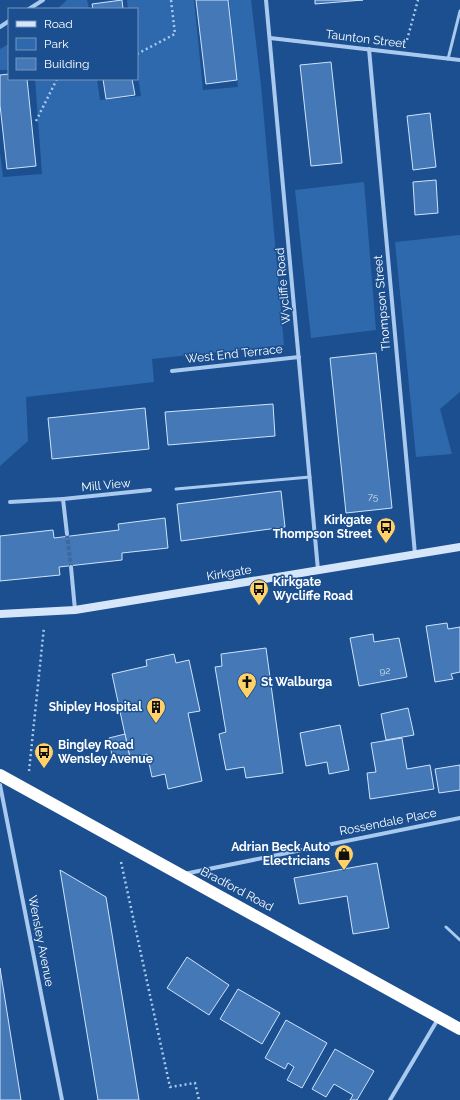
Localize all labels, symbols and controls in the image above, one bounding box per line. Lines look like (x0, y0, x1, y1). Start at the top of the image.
legend (8, 8, 138, 80)
text: Road (44, 17, 73, 31)
street label: Taunton Street (325, 27, 407, 51)
text: Park (44, 37, 69, 51)
text: Building (44, 57, 90, 71)
street label: Wycliffe Road (273, 247, 293, 325)
street label: Thompson Street (371, 254, 393, 352)
street label: West End Terrace (185, 342, 283, 366)
street label: Mill View (81, 476, 131, 494)
house number: 75 (368, 491, 379, 502)
place label: Kirkgate Thompson Street (273, 513, 372, 541)
bus stop icon: Kirkgate Thompson Street (375, 516, 397, 544)
street label: Kirkgate (205, 563, 253, 583)
place label: Kirkgate Wycliffe Road (273, 575, 353, 603)
bus stop icon: Kirkgate Wycliffe Road (248, 578, 270, 606)
house number: 92 (379, 665, 391, 676)
church icon: St Walburga (236, 671, 258, 699)
place label: St Walburga (261, 675, 332, 689)
building icon: Shipley Hospital (145, 696, 167, 724)
place label: Shipley Hospital (49, 700, 142, 714)
place label: Bingley Road Wensley Avenue (58, 738, 153, 766)
bus stop icon: Bingley Road Wensley Avenue (33, 741, 55, 769)
street label: Rossendale Place (338, 806, 438, 838)
place label: Adrian Beck Auto Electricians (231, 840, 330, 868)
shop icon: Adrian Beck Auto Electricians (333, 843, 355, 871)
street label: Bradford Road (198, 864, 276, 914)
street label: Wensley Avenue (25, 894, 57, 988)

